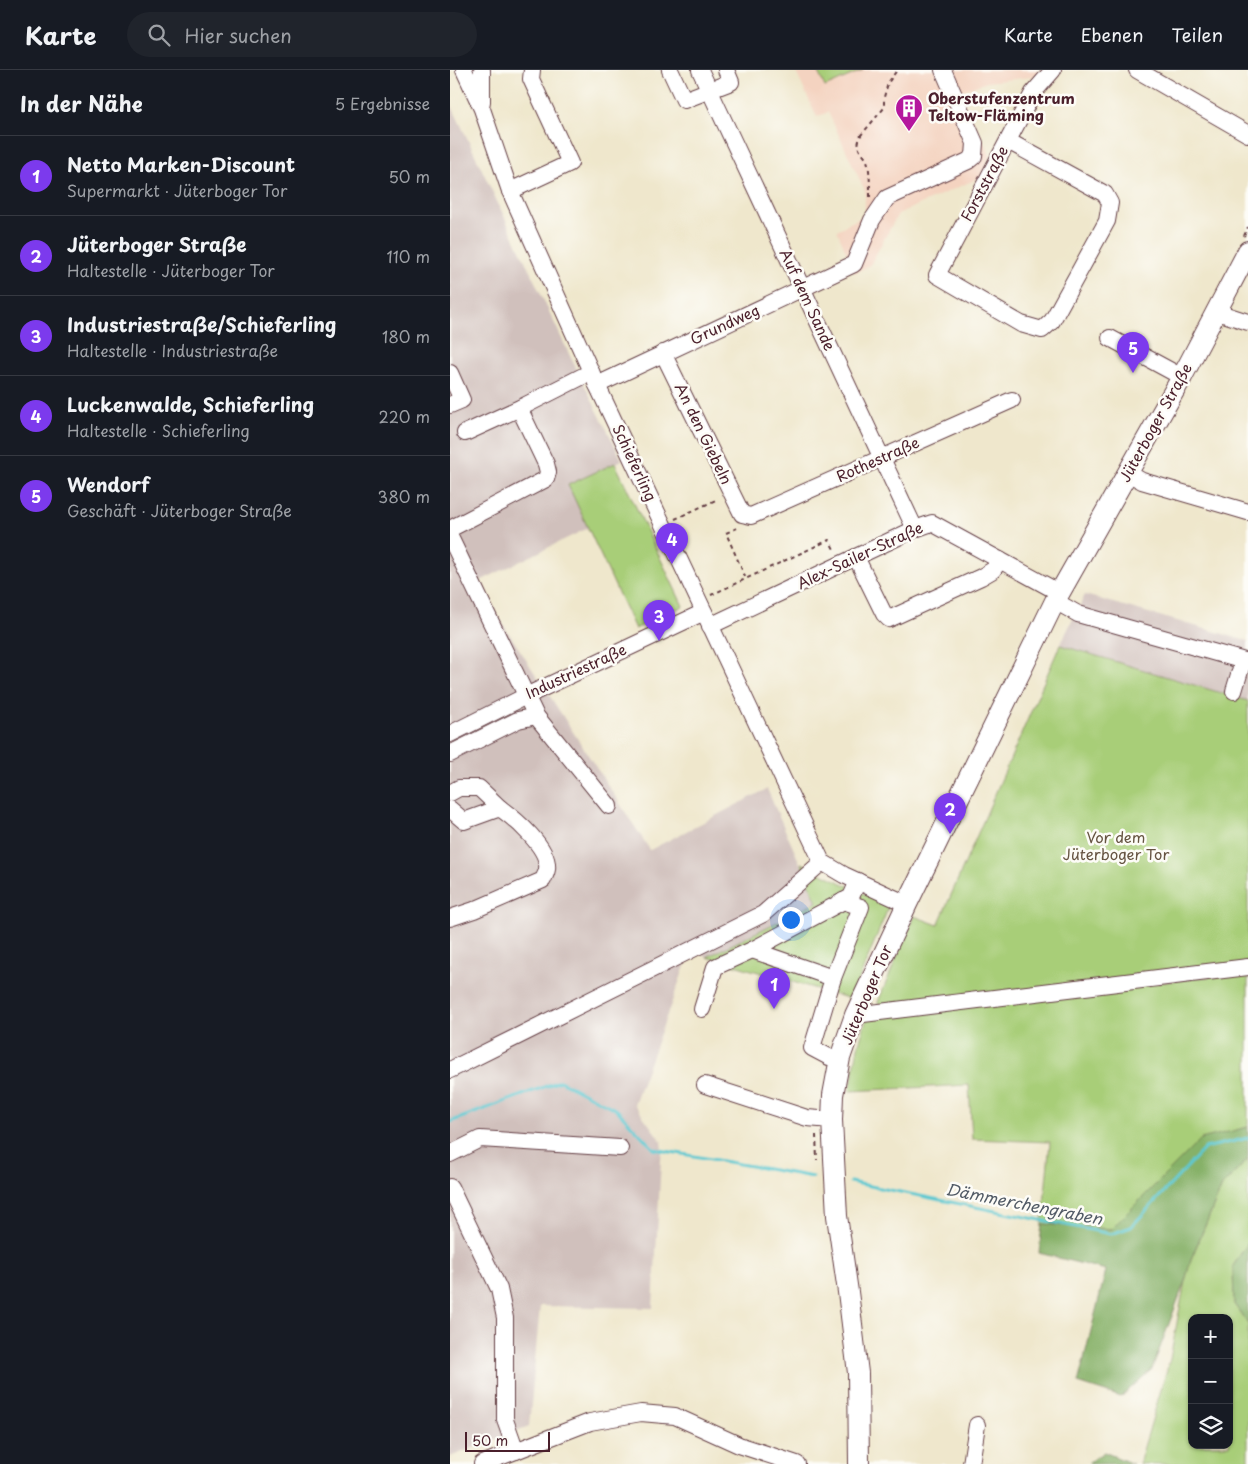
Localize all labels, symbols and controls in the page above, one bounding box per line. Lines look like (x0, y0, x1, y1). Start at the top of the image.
search box (127, 12, 477, 57)
text: Karte (25, 17, 97, 53)
icon: search (145, 21, 173, 49)
text: Hier suchen (185, 21, 292, 49)
text: Karte (1004, 21, 1053, 48)
text: Ebenen (1081, 21, 1144, 48)
text: Teilen (1172, 21, 1223, 48)
place label: Oberstufenzentrum Teltow-Fläming (928, 86, 1075, 126)
text: In der Nähe (20, 87, 142, 119)
text: 5 Ergebnisse (335, 91, 430, 115)
building icon: Oberstufenzentrum Teltow-Fläming (894, 93, 924, 132)
street label: Forststraße (954, 141, 1013, 225)
text: Netto Marken-Discount (67, 150, 295, 178)
text: 1 (32, 164, 40, 188)
text: 50 m (389, 164, 430, 188)
text: Supermarkt · Jüterboger Tor (67, 178, 287, 202)
text: Jüterboger Straße (67, 230, 247, 258)
text: 2 (30, 244, 42, 268)
text: 110 m (387, 244, 430, 268)
street label: Auf dem Sande (775, 245, 842, 354)
text: Haltestelle · Jüterboger Tor (67, 258, 275, 282)
street label: Grundweg (686, 298, 763, 350)
text: Industriestraße/Schieferling (67, 310, 336, 338)
text: 3 (31, 324, 41, 348)
text: 180 m (382, 324, 430, 348)
pin: 5 (1117, 332, 1149, 373)
text: Haltestelle · Industriestraße (67, 338, 278, 362)
street label: Jüterboger Straße (1112, 359, 1197, 486)
street label: An den Giebeln (670, 379, 739, 488)
text: Luckenwalde, Schieferling (67, 390, 314, 418)
text: 4 (31, 404, 41, 428)
text: 220 m (379, 404, 430, 428)
text: Haltestelle · Schieferling (67, 418, 250, 442)
street label: Schieferling (608, 420, 663, 505)
street label: Rothestraße (832, 430, 923, 487)
text: Wendorf (67, 470, 150, 498)
text: 5 (31, 484, 41, 508)
text: 380 m (378, 484, 430, 508)
text: Geschäft · Jüterboger Straße (67, 498, 292, 522)
street label: Alex-Sailer-Straße (793, 515, 926, 594)
pin: 4 (656, 523, 688, 564)
pin: 3 (643, 600, 675, 641)
street label: Industriestraße (521, 637, 630, 704)
pin: 2 (934, 793, 966, 834)
park label: Vor dem Jüterboger Tor (1063, 825, 1169, 865)
your location (778, 907, 804, 933)
street label: Jüterboger Tor (834, 941, 897, 1048)
pin: 1 (758, 968, 790, 1009)
water label: Dämmerchengraben (944, 1176, 1105, 1230)
map controls (1188, 1314, 1233, 1449)
button: + (1188, 1314, 1233, 1359)
button: − (1188, 1359, 1233, 1404)
button: layers (1188, 1404, 1233, 1449)
scale bar (465, 1429, 550, 1452)
text: 50 m (472, 1430, 508, 1451)

